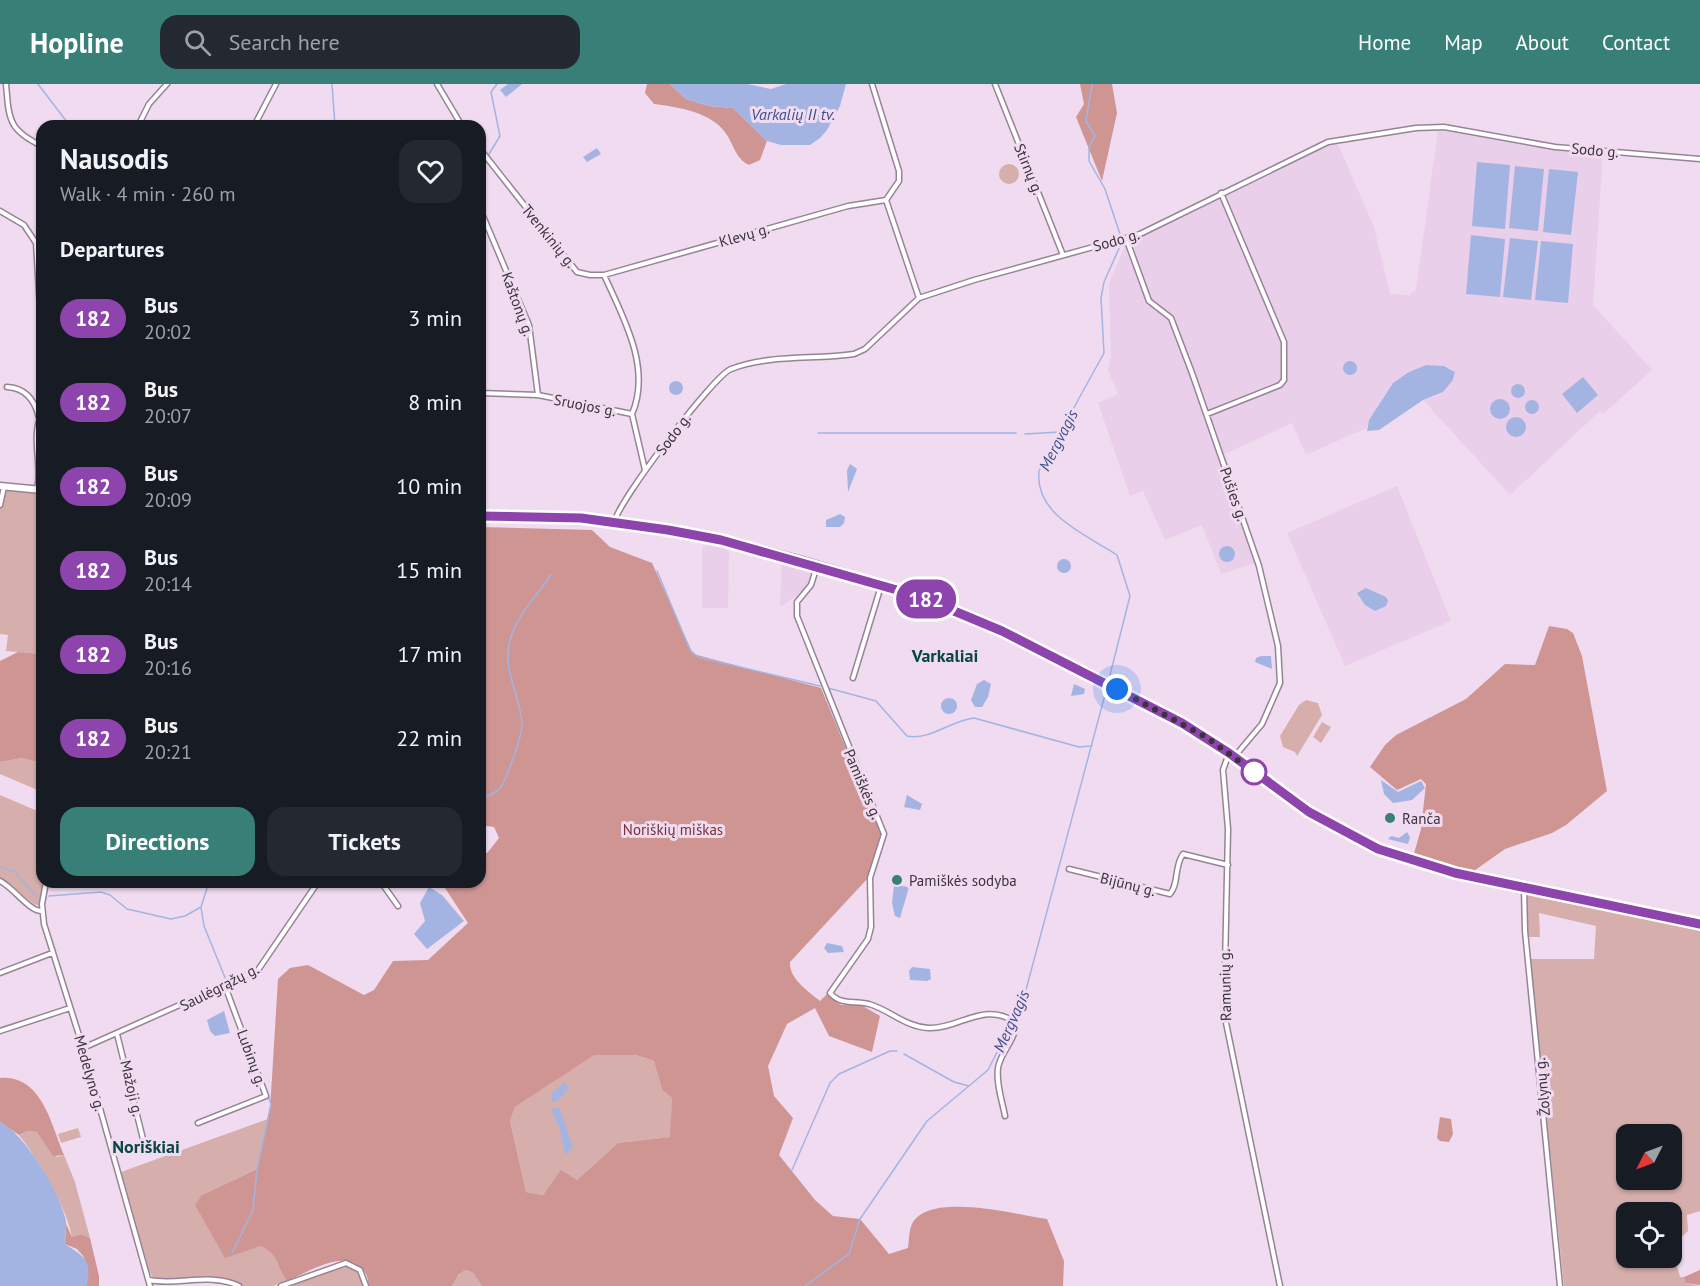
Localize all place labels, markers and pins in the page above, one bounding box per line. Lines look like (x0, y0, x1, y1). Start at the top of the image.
unlabelled marker (1241, 759, 1267, 785)
place label: Ranča (1402, 809, 1441, 828)
marker: Ranča (1383, 811, 1397, 825)
place label: Pamiškės sodyba (909, 871, 1017, 890)
marker: Pamiškės sodyba (890, 873, 904, 887)

